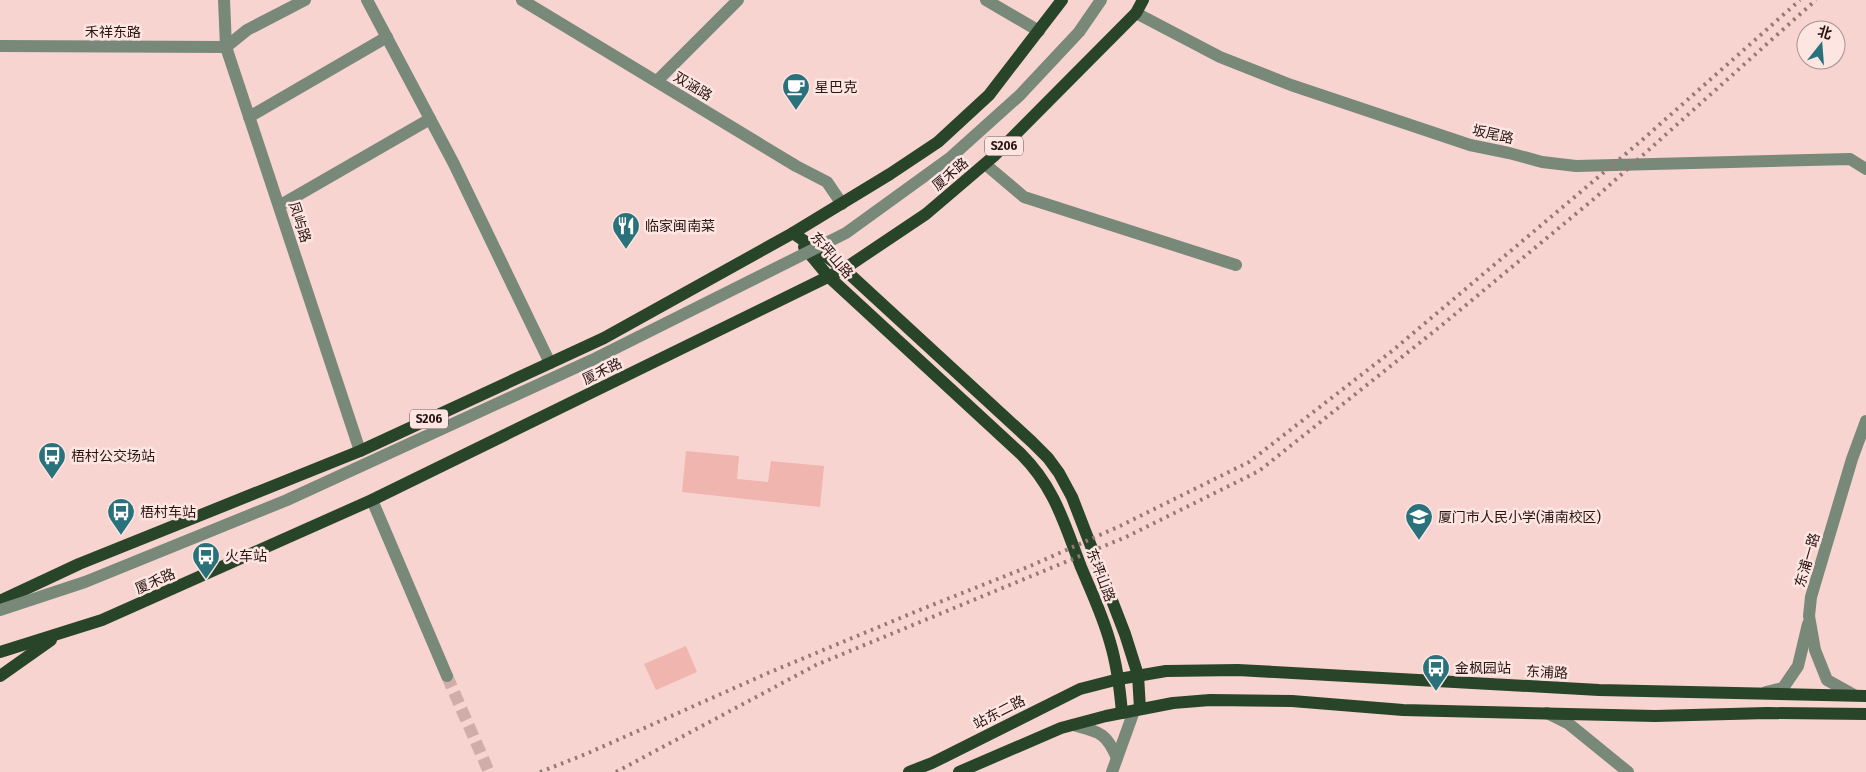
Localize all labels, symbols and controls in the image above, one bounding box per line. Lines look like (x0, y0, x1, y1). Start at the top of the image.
north arrow (1796, 20, 1846, 70)
text: 北 (1815, 23, 1834, 43)
street label: 禾祥东路 (85, 24, 141, 41)
street label: 双涵路 (670, 68, 715, 105)
cafe icon: 星巴克 (781, 72, 811, 111)
place label: 星巴克 (815, 79, 857, 96)
street label: 坂尾路 (1471, 121, 1515, 147)
road number: S206 (985, 136, 1023, 156)
street label: 厦禾路 (929, 154, 972, 194)
street label: 凤屿路 (285, 200, 314, 245)
restaurant icon: 临家闽南菜 (611, 211, 641, 250)
place label: 临家闽南菜 (645, 218, 715, 235)
street label: 东坪山路 (807, 229, 856, 282)
street label: 厦禾路 (580, 355, 625, 388)
road number: S206 (410, 409, 448, 428)
bus stop icon: 梧村公交场站 (37, 441, 67, 480)
place label: 梧村公交场站 (71, 448, 155, 465)
bus stop icon: 梧村车站 (106, 497, 136, 536)
school or university icon: 厦门市人民小学(浦南校区) (1404, 502, 1434, 541)
place label: 梧村车站 (140, 504, 196, 521)
place label: 厦门市人民小学(浦南校区) (1438, 509, 1601, 526)
street label: 东浦一路 (1792, 531, 1823, 589)
bus stop icon: 火车站 (191, 541, 221, 580)
street label: 东坪山路 (1083, 546, 1119, 604)
place label: 火车站 (225, 548, 267, 565)
street label: 厦禾路 (133, 565, 178, 598)
bus stop icon: 金枫园站 (1421, 653, 1451, 692)
place label: 金枫园站 (1455, 660, 1511, 677)
street label: 东浦路 (1526, 663, 1568, 682)
street label: 站东二路 (970, 692, 1028, 733)

